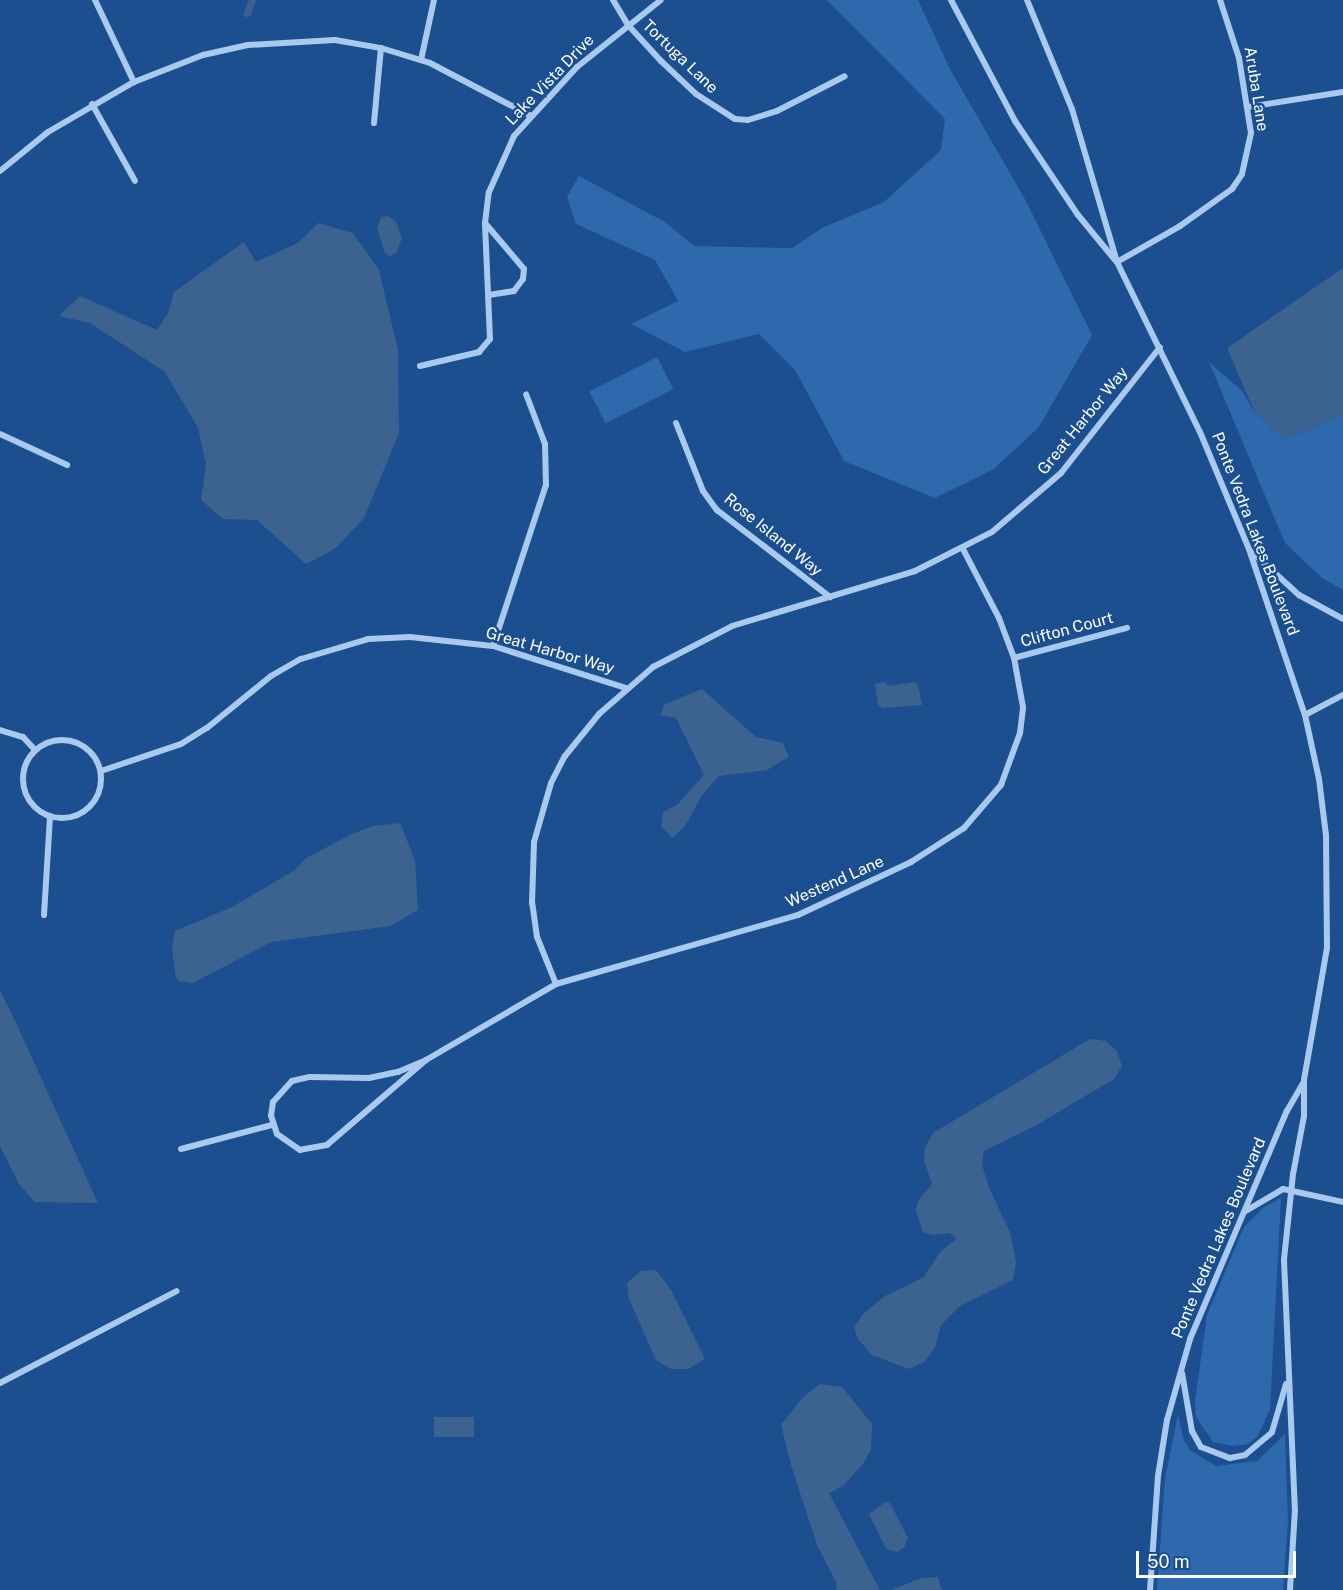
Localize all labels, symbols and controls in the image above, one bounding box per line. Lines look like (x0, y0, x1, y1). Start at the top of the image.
street label: Tortuga Lane (638, 16, 722, 98)
street label: Lake Vista Drive (502, 30, 598, 130)
street label: Aruba Lane (1240, 45, 1272, 133)
street label: Great Harbor Way (1034, 363, 1132, 479)
street label: Ponte Vedra Lakes Boulevard (1207, 429, 1303, 639)
street label: Rose Island Way (720, 489, 826, 581)
street label: Clifton Court (1018, 608, 1116, 652)
street label: Great Harbor Way (483, 623, 617, 679)
street label: Westend Lane (783, 852, 887, 912)
street label: Ponte Vedra Lakes Boulevard (1168, 1134, 1270, 1342)
scale bar (1139, 1539, 1300, 1577)
text: 50 m (1147, 1551, 1190, 1572)

